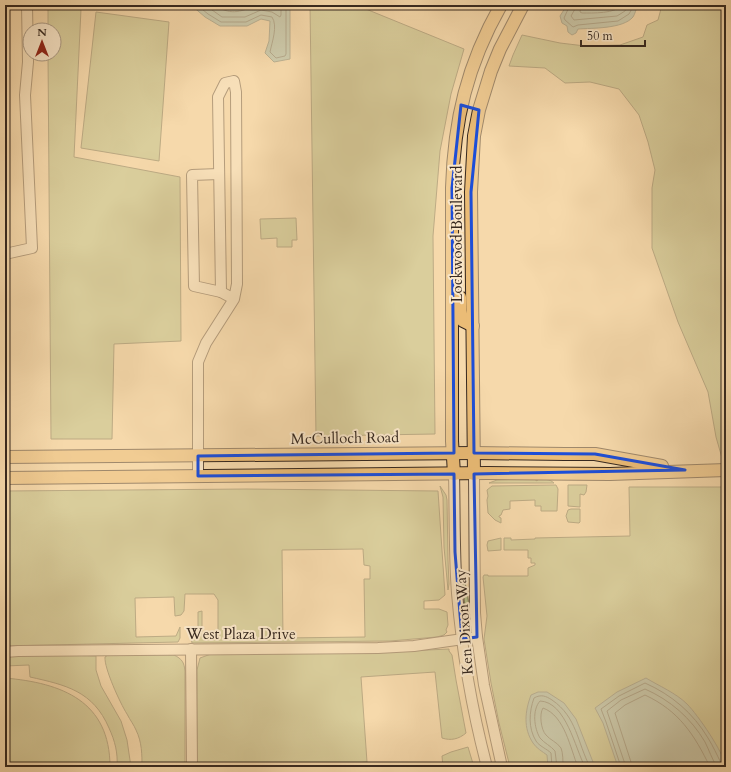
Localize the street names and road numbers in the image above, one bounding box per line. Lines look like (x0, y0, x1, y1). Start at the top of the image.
street label: Lockwood Boulevard (447, 165, 467, 303)
street label: McCulloch Road (291, 427, 399, 449)
street label: Ken Dixon Way (450, 568, 478, 676)
street label: West Plaza Drive (185, 624, 296, 644)

